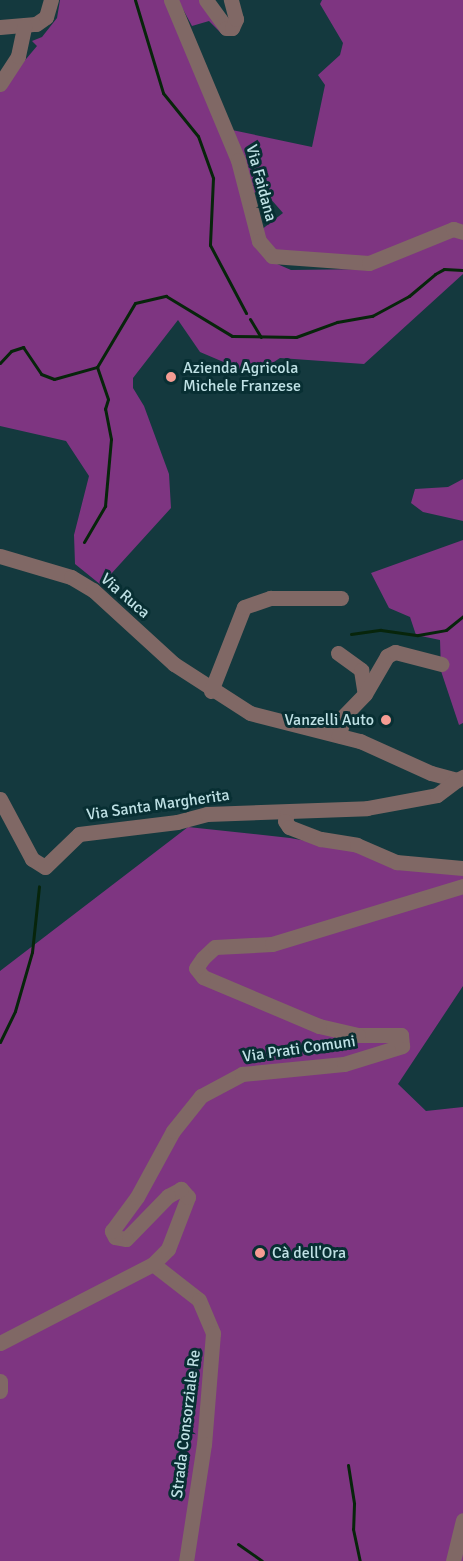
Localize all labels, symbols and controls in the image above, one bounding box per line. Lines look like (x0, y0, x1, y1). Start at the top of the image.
street label: Via Faidana (242, 142, 280, 224)
place label: Azienda Agricola Michele Franzese (183, 358, 301, 396)
marker: Azienda Agricola Michele Franzese (164, 370, 178, 384)
street label: Via Ruca (97, 569, 153, 623)
place label: Vanzelli Auto (285, 710, 374, 730)
marker: Vanzelli Auto (379, 713, 393, 727)
street label: Via Santa Margherita (85, 785, 231, 825)
street label: Via Prati Comuni (241, 1032, 357, 1066)
place label: Cà dell'Ora (272, 1243, 346, 1263)
marker: Cà dell'Ora (253, 1246, 267, 1260)
street label: Strada Consorziale Re (167, 1349, 205, 1499)

